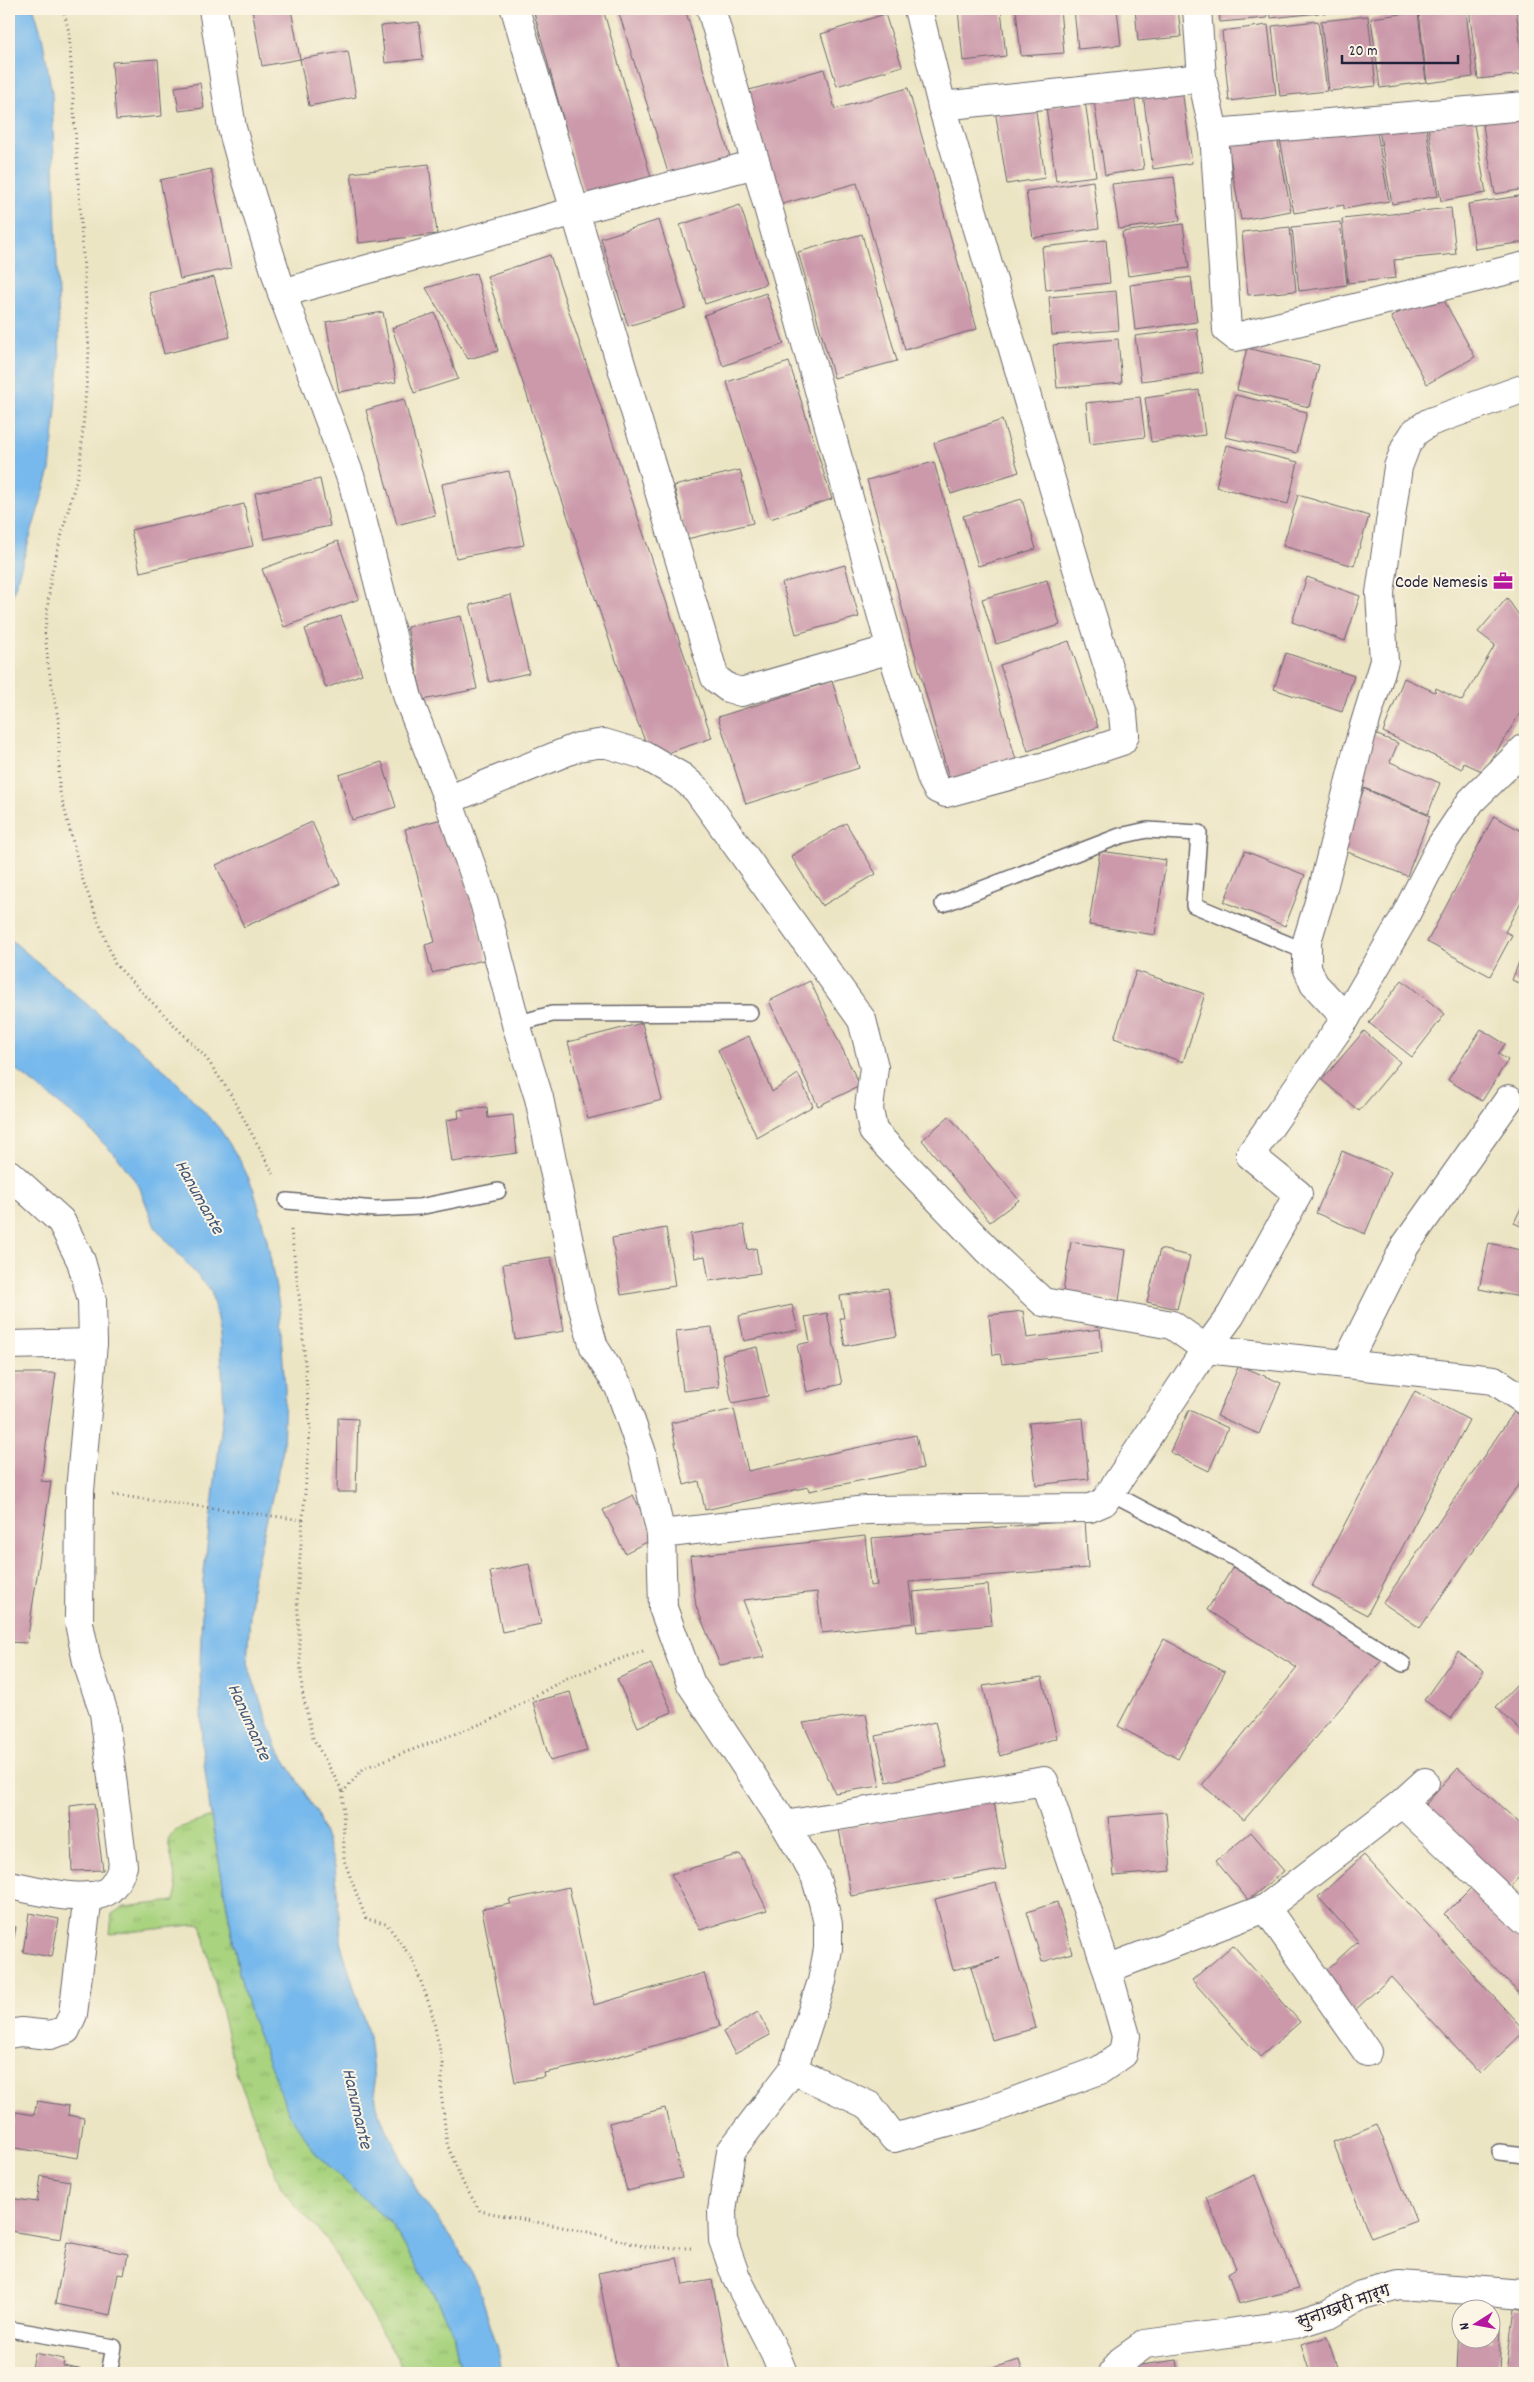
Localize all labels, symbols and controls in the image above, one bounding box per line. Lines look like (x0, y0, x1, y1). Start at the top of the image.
scale bar (1342, 32, 1458, 64)
text: 20 m (1349, 41, 1377, 63)
office icon: Code Nemesis (1492, 570, 1514, 592)
place label: Code Nemesis (1395, 571, 1488, 596)
water label: Hanumante (166, 1155, 230, 1241)
water label: Hanumante (219, 1680, 277, 1767)
water label: Hanumante (333, 2066, 378, 2153)
street label: सुनाखरी मार्ग (1293, 2279, 1395, 2336)
north arrow (1452, 2300, 1502, 2350)
text: N (1455, 2321, 1476, 2331)

